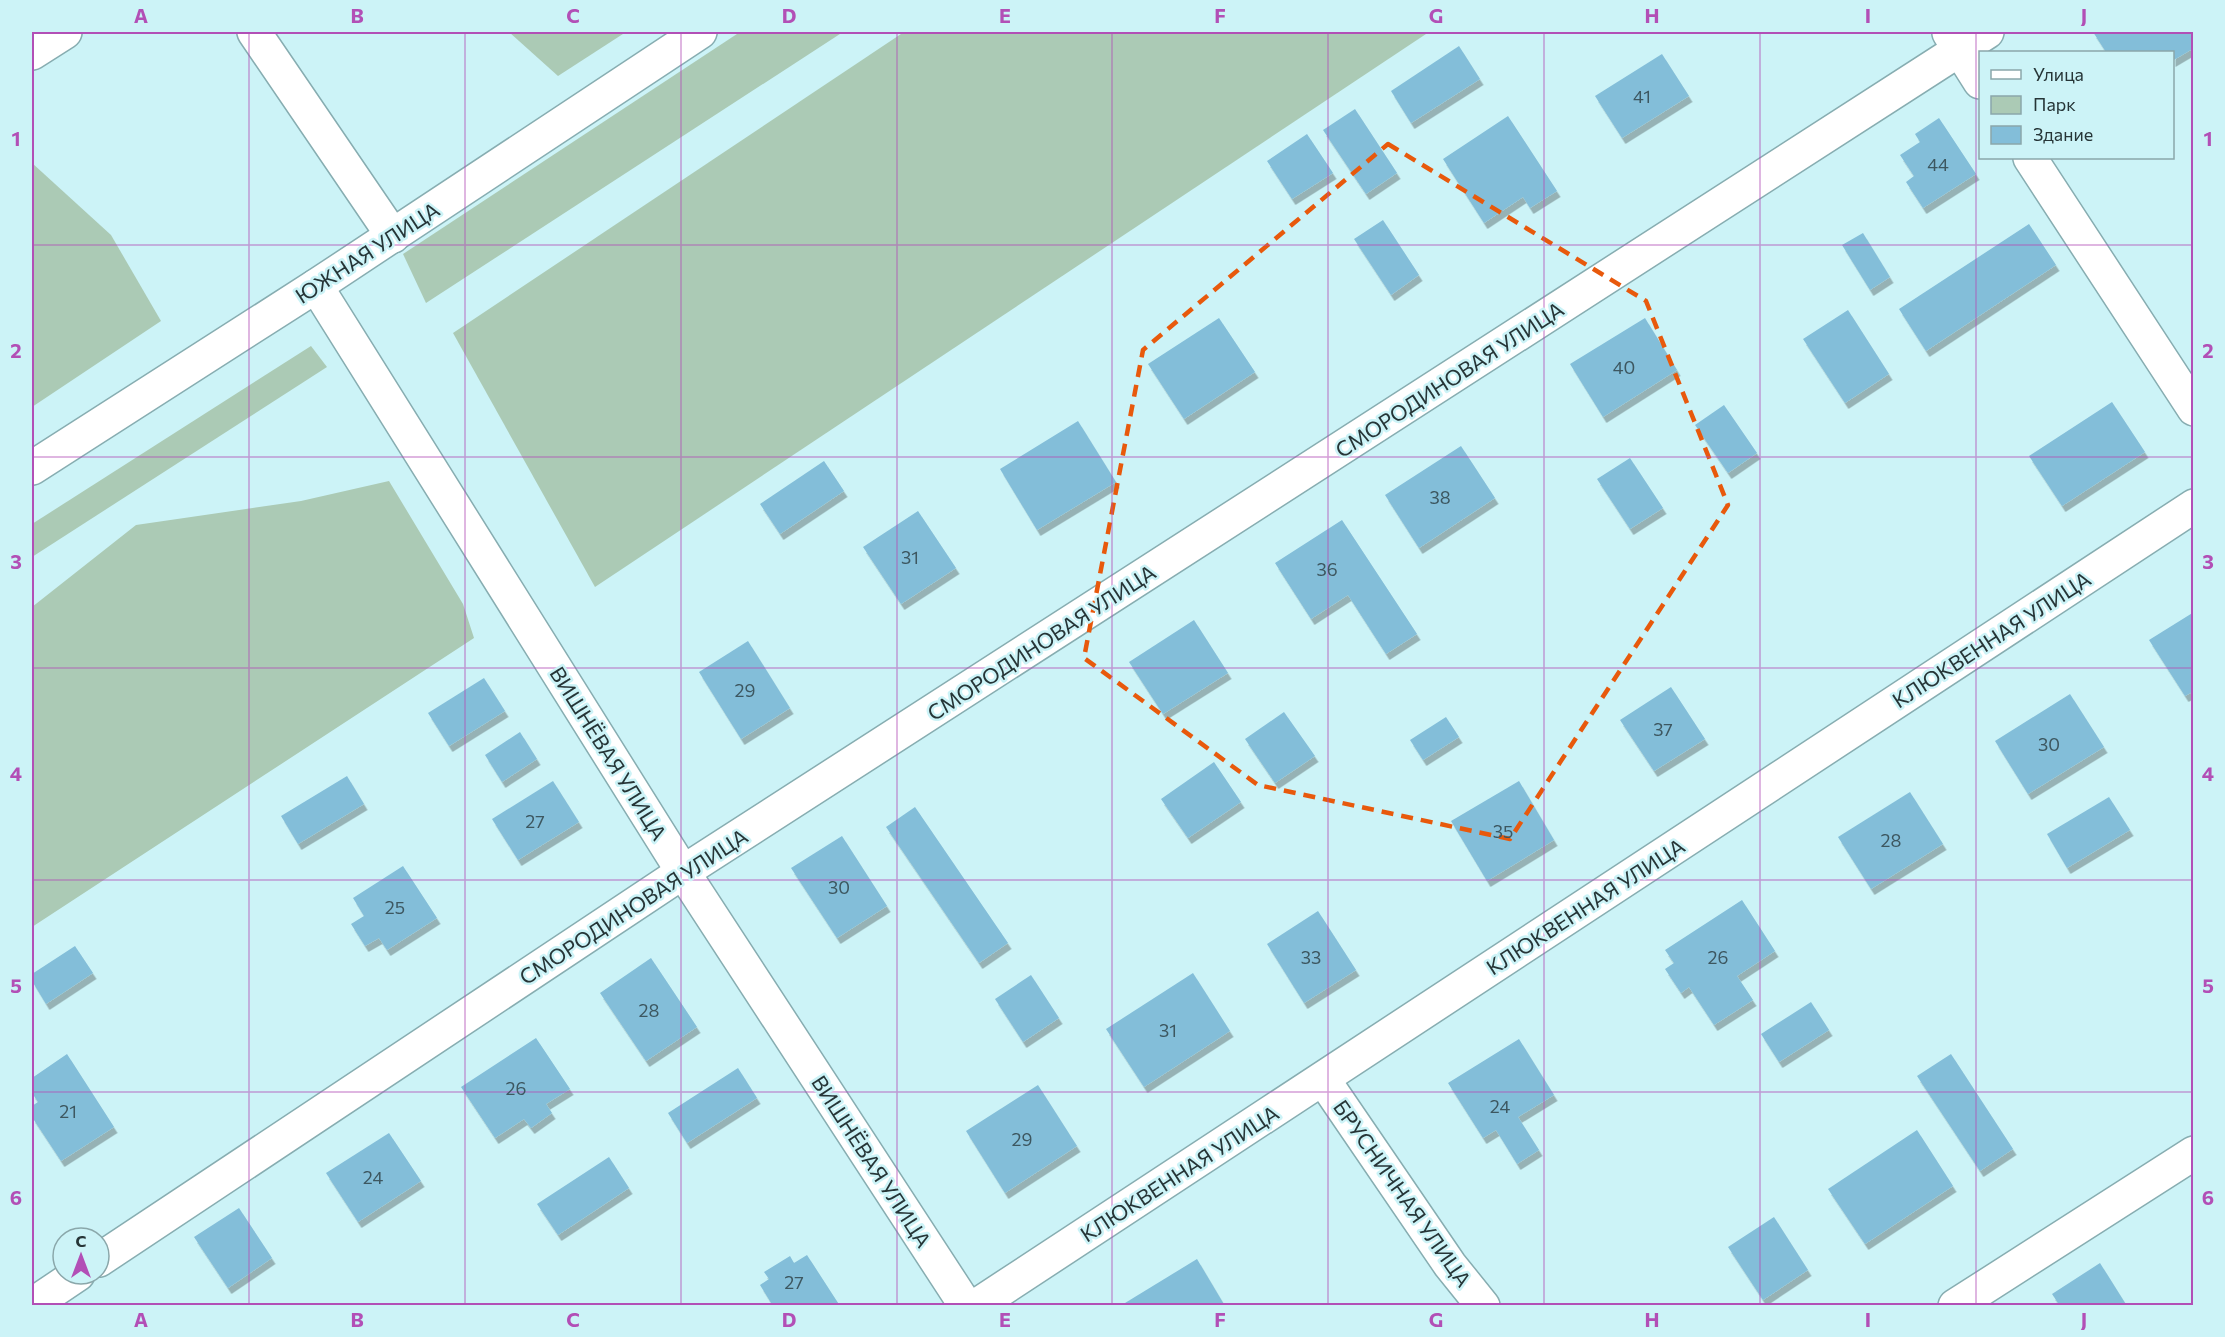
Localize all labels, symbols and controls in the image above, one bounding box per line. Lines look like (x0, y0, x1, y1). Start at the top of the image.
text: A (134, 3, 148, 27)
text: B (350, 3, 364, 27)
text: C (566, 3, 580, 27)
text: D (782, 3, 796, 27)
text: E (999, 3, 1011, 27)
text: F (1214, 3, 1226, 27)
text: G (1429, 3, 1443, 27)
text: H (1645, 3, 1660, 27)
text: I (1865, 3, 1871, 27)
text: J (2081, 3, 2087, 27)
legend (1979, 51, 2174, 159)
text: Улица (2033, 63, 2084, 85)
house number: 41 (1633, 85, 1651, 107)
text: Парк (2033, 93, 2076, 115)
text: Здание (2033, 123, 2093, 145)
text: 1 (11, 126, 21, 150)
text: 1 (2203, 126, 2213, 150)
house number: 44 (1927, 153, 1949, 175)
street label: ЮЖНАЯ УЛИЦА (290, 196, 444, 308)
street label: СМОРОДИНОВАЯ УЛИЦА (1330, 296, 1568, 462)
text: 2 (10, 338, 22, 362)
text: 2 (2202, 338, 2214, 362)
house number: 40 (1613, 356, 1635, 378)
house number: 38 (1429, 486, 1451, 508)
house number: 31 (901, 546, 919, 568)
text: 3 (10, 549, 22, 573)
text: 3 (2202, 549, 2214, 573)
house number: 36 (1316, 558, 1338, 580)
street label: СМОРОДИНОВАЯ УЛИЦА (922, 559, 1160, 725)
street label: КЛЮКВЕННАЯ УЛИЦА (1887, 566, 2095, 712)
street label: ВИШНЁВАЯ УЛИЦА (545, 662, 673, 844)
house number: 29 (735, 679, 755, 701)
house number: 37 (1653, 718, 1673, 740)
house number: 30 (2038, 733, 2060, 755)
text: 4 (10, 761, 22, 785)
text: 4 (2202, 761, 2214, 785)
house number: 27 (525, 810, 545, 832)
house number: 35 (1493, 820, 1513, 842)
street label: СМОРОДИНОВАЯ УЛИЦА (514, 823, 752, 989)
house number: 28 (1881, 829, 1902, 851)
street label: КЛЮКВЕННАЯ УЛИЦА (1481, 833, 1689, 979)
house number: 30 (828, 876, 850, 898)
house number: 25 (385, 896, 405, 918)
house number: 33 (1301, 946, 1321, 968)
house number: 26 (1708, 946, 1728, 968)
text: 5 (10, 973, 22, 997)
text: 5 (2202, 973, 2214, 997)
house number: 28 (639, 999, 660, 1021)
house number: 31 (1159, 1019, 1177, 1041)
street label: ВИШНЁВАЯ УЛИЦА (807, 1070, 937, 1252)
house number: 26 (506, 1077, 526, 1099)
street label: БРУСНИЧНАЯ УЛИЦА (1329, 1095, 1477, 1291)
house number: 24 (1490, 1095, 1510, 1117)
house number: 21 (59, 1100, 77, 1122)
street label: КЛЮКВЕННАЯ УЛИЦА (1075, 1100, 1283, 1246)
house number: 29 (1012, 1128, 1032, 1150)
house number: 24 (363, 1166, 383, 1188)
text: 6 (10, 1185, 22, 1209)
text: 6 (2202, 1185, 2214, 1209)
north arrow (51, 1226, 111, 1286)
text: С (76, 1231, 87, 1250)
house number: 27 (784, 1271, 804, 1293)
text: A (134, 1307, 148, 1331)
text: B (350, 1307, 364, 1331)
text: C (566, 1307, 580, 1331)
text: D (782, 1307, 796, 1331)
text: E (999, 1307, 1011, 1331)
text: F (1214, 1307, 1226, 1331)
text: G (1429, 1307, 1443, 1331)
text: H (1645, 1307, 1660, 1331)
text: I (1865, 1307, 1871, 1331)
text: J (2081, 1307, 2087, 1331)

